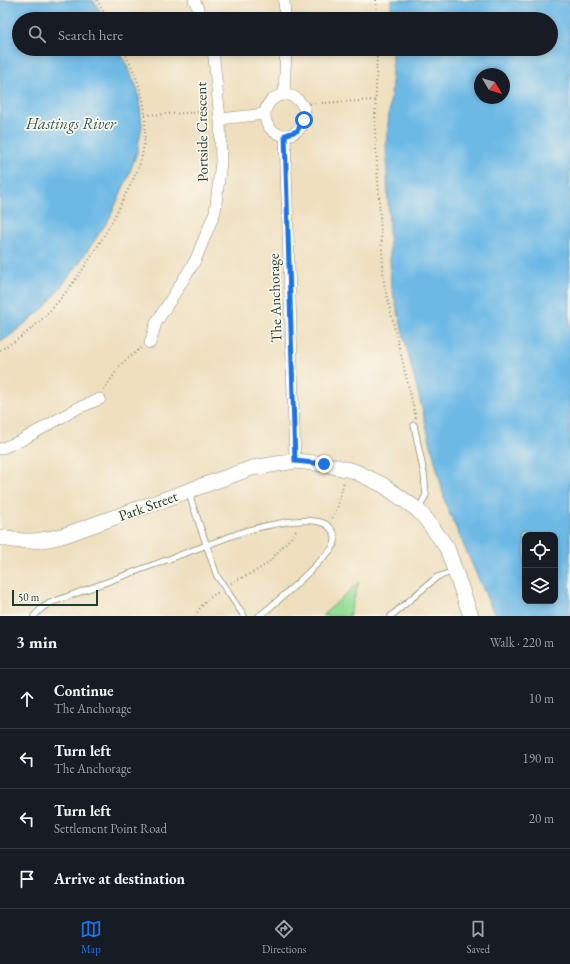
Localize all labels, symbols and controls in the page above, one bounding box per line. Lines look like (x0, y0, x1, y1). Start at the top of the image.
search box (12, 12, 558, 56)
icon: search (26, 23, 48, 45)
text: Search here (58, 25, 123, 44)
north arrow (474, 68, 510, 104)
street label: Portside Crescent (191, 81, 212, 182)
route start (295, 111, 313, 129)
water label: Hastings River (25, 113, 117, 134)
street label: The Anchorage (263, 253, 286, 343)
route end (315, 455, 333, 473)
street label: Park Street (116, 486, 180, 525)
map controls (522, 532, 558, 604)
button: locate (522, 532, 558, 568)
button: layers (522, 568, 558, 604)
scale bar (12, 588, 98, 607)
text: 50 m (18, 590, 39, 604)
text: 3 min (16, 631, 57, 653)
text: Walk · 220 m (490, 634, 554, 651)
text: Continue (54, 681, 114, 700)
icon: ahead (16, 688, 38, 710)
text: 10 m (529, 690, 554, 707)
text: The Anchorage (54, 700, 132, 717)
text: Turn left (54, 741, 111, 760)
icon: left (16, 748, 38, 770)
text: 190 m (523, 750, 554, 767)
text: The Anchorage (54, 760, 132, 777)
text: Turn left (54, 801, 111, 820)
icon: left (16, 808, 38, 830)
text: 20 m (529, 810, 554, 827)
text: Settlement Point Road (54, 820, 167, 837)
icon: arrive (16, 868, 38, 890)
text: Arrive at destination (54, 869, 185, 888)
tab: Map (80, 918, 102, 956)
tab: Directions (262, 918, 306, 956)
tab: Saved (466, 918, 490, 956)

